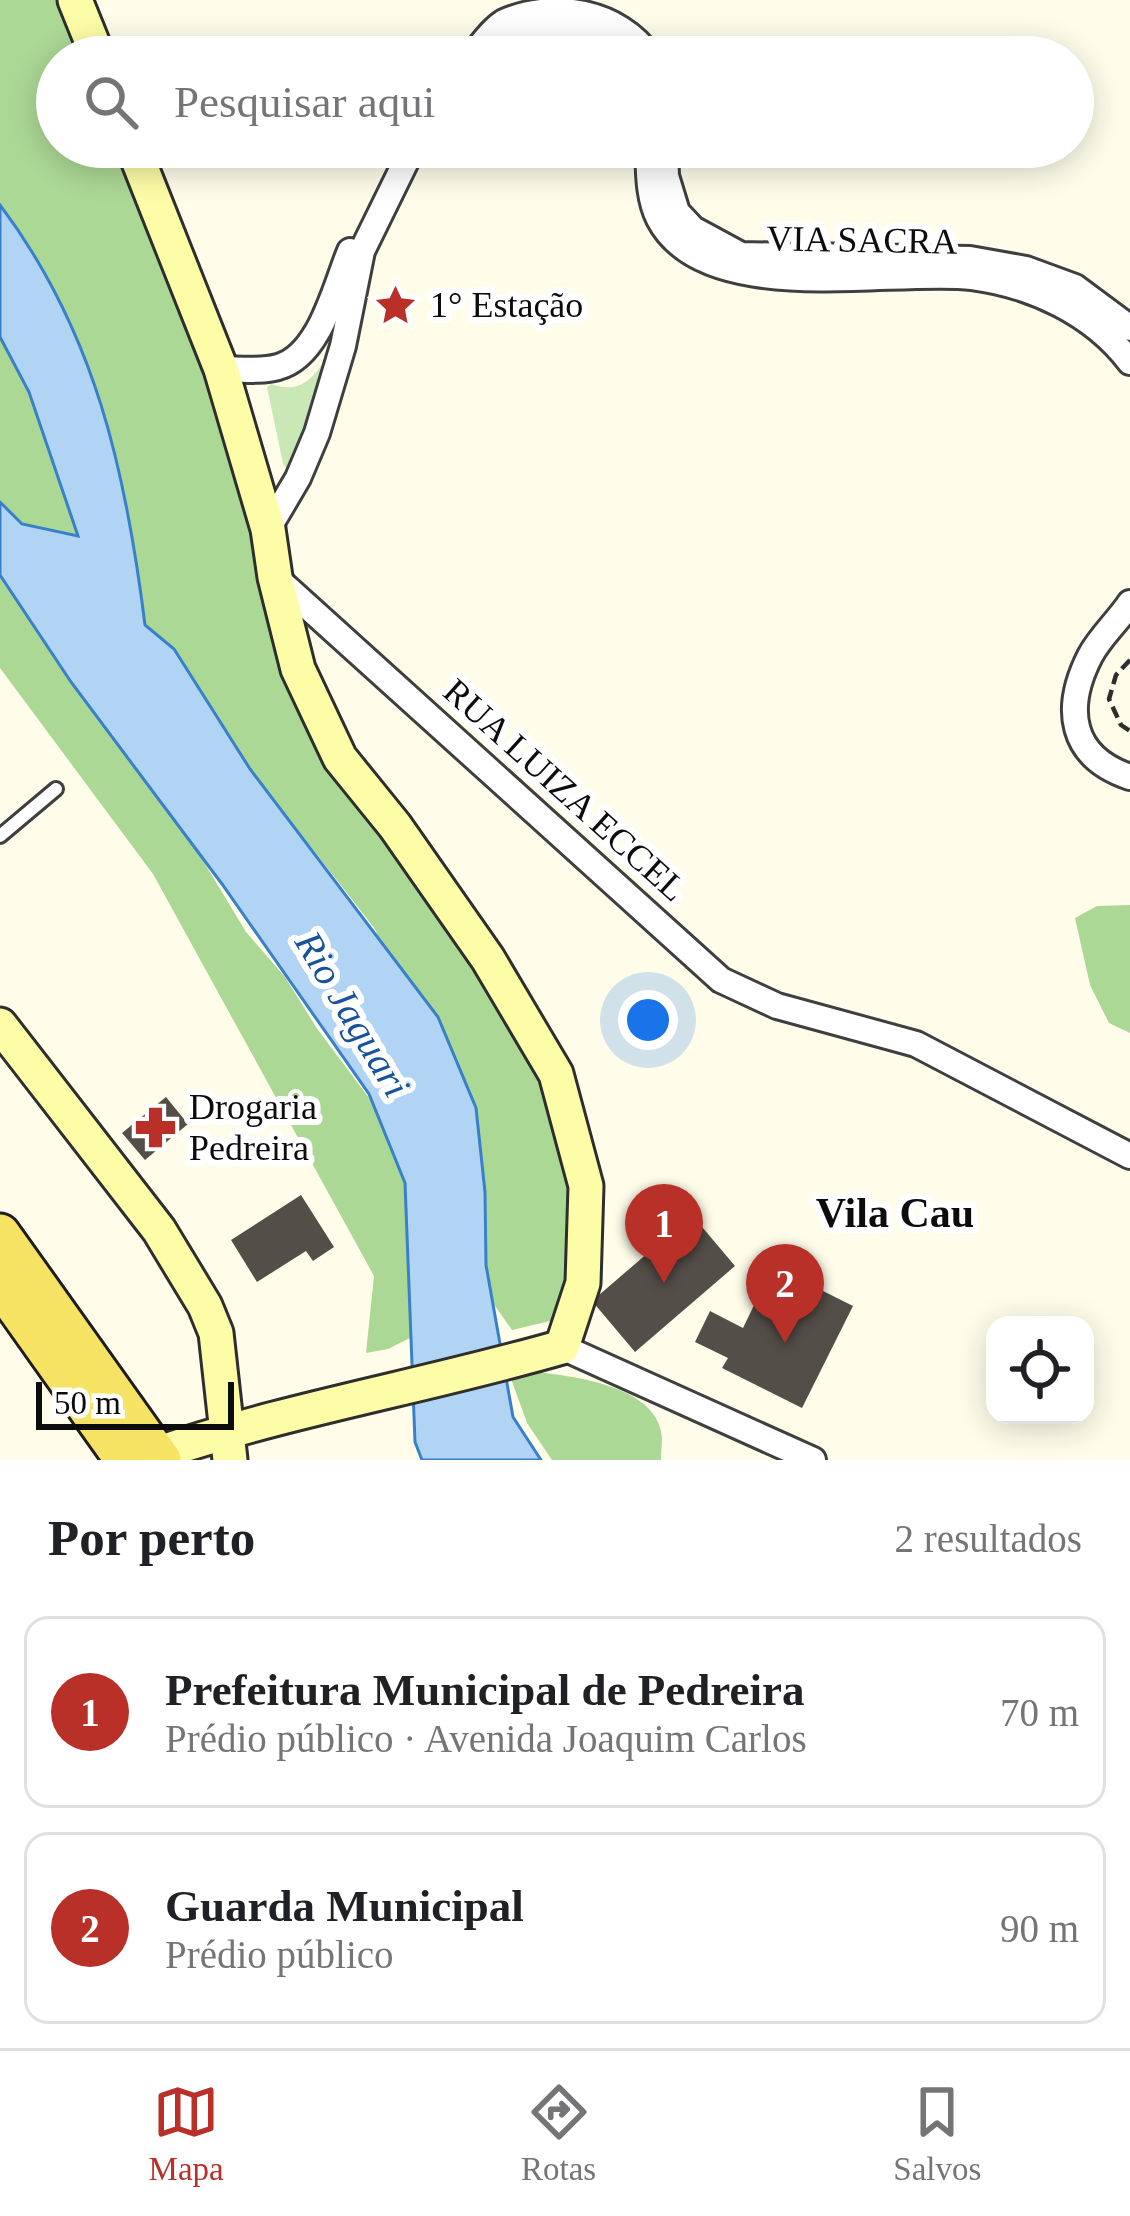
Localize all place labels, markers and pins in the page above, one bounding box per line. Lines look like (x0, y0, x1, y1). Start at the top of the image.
place icon: 1° Estação (373, 282, 419, 328)
place label: 1° Estação (430, 285, 583, 325)
place label: Drogaria Pedreira (189, 1087, 317, 1168)
pharmacy icon: Drogaria Pedreira (132, 1105, 178, 1151)
pin: 1 (625, 1184, 703, 1283)
pin: 2 (746, 1244, 824, 1343)

